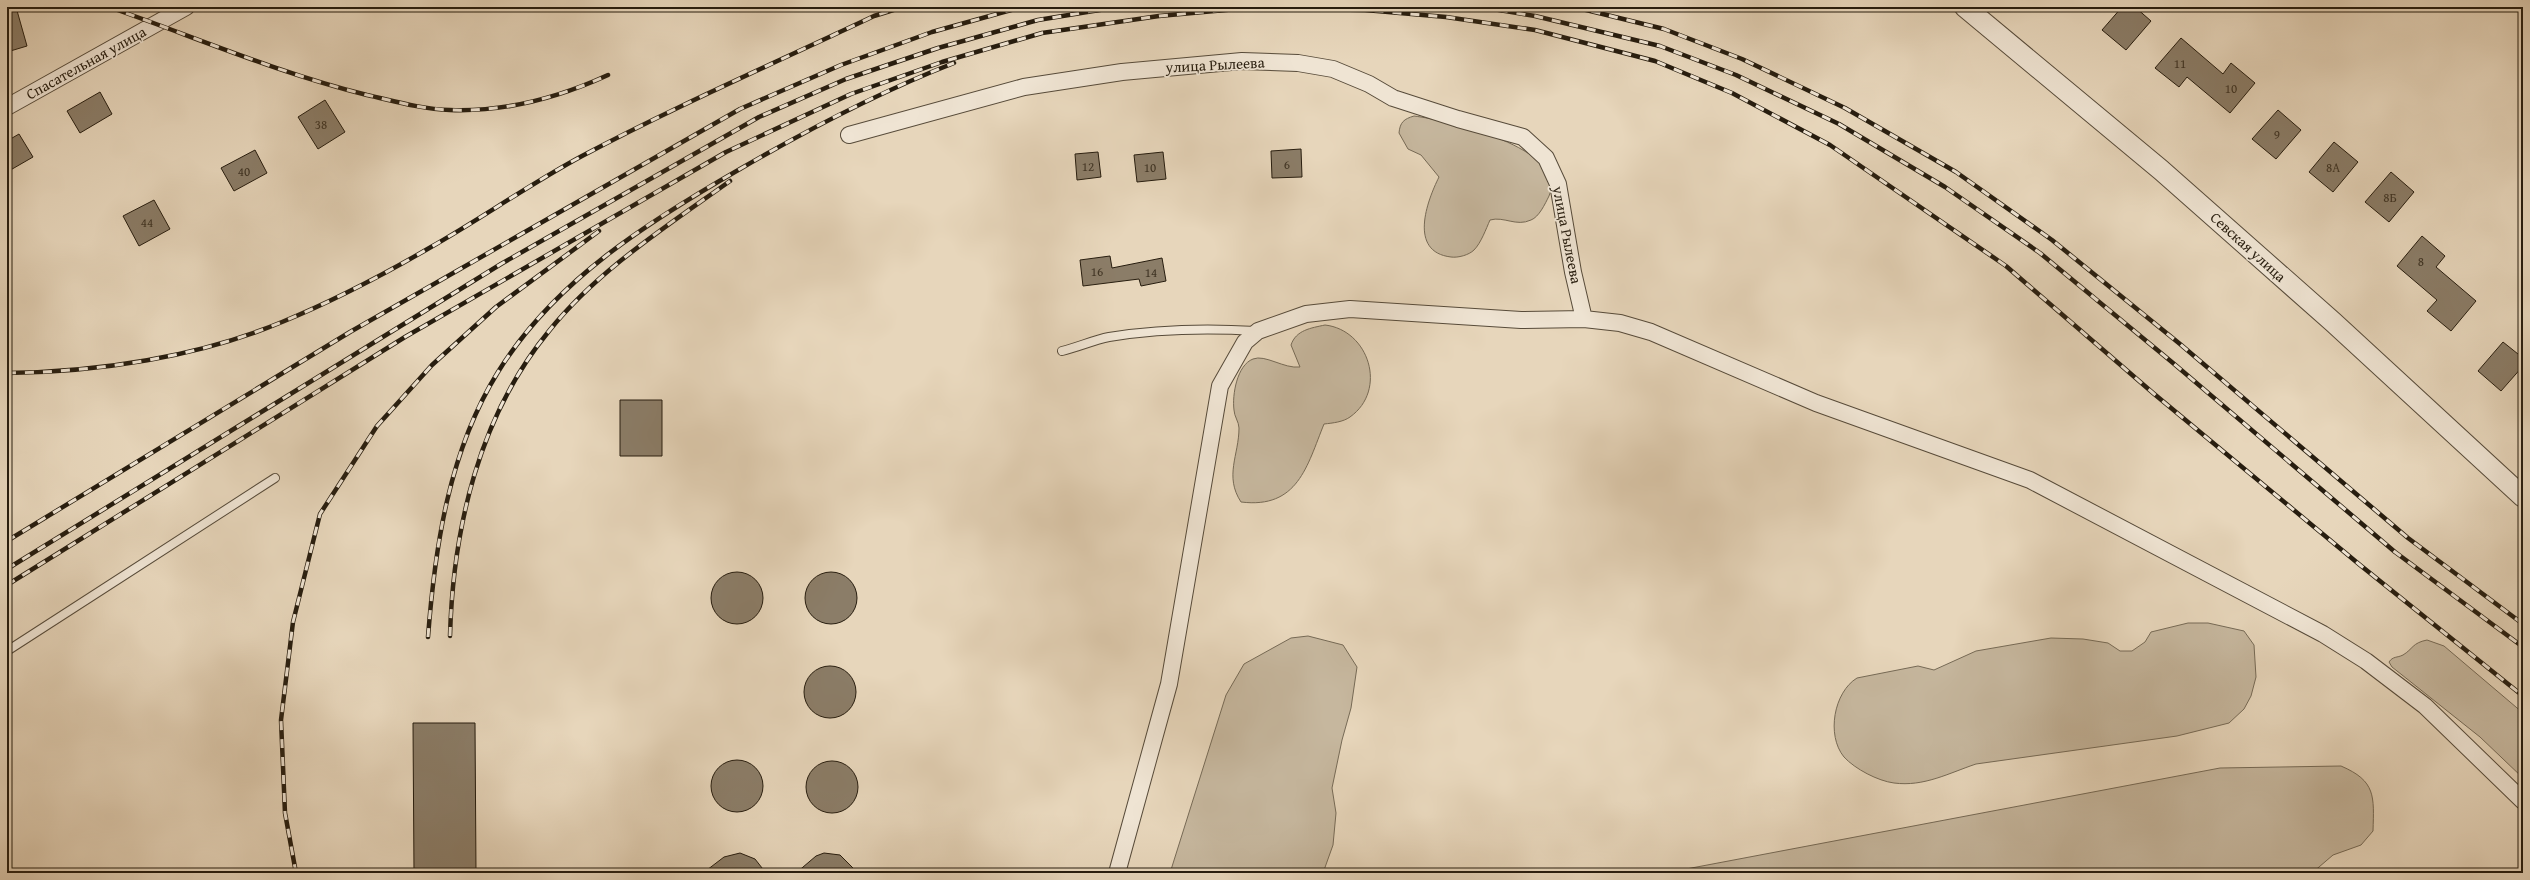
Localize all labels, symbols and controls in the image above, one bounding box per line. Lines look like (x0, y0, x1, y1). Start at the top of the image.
street label: Спасательная улица (22, 20, 150, 104)
street label: улица Рылеева (1164, 51, 1266, 78)
house number: 11 (2174, 54, 2186, 73)
house number: 10 (2225, 79, 2237, 98)
house number: 38 (315, 115, 327, 134)
house number: 9 (2274, 125, 2280, 144)
house number: 6 (1284, 155, 1290, 174)
house number: 12 (1082, 157, 1094, 176)
house number: 10 (1144, 158, 1156, 177)
house number: 8А (2326, 158, 2340, 177)
house number: 40 (238, 162, 250, 181)
street label: улица Рылеева (1548, 183, 1587, 286)
house number: 8Б (2383, 188, 2397, 207)
street label: Севская улица (2206, 207, 2291, 287)
house number: 44 (141, 213, 153, 232)
house number: 8 (2418, 252, 2424, 271)
house number: 16 (1091, 262, 1103, 281)
house number: 14 (1145, 263, 1157, 282)

